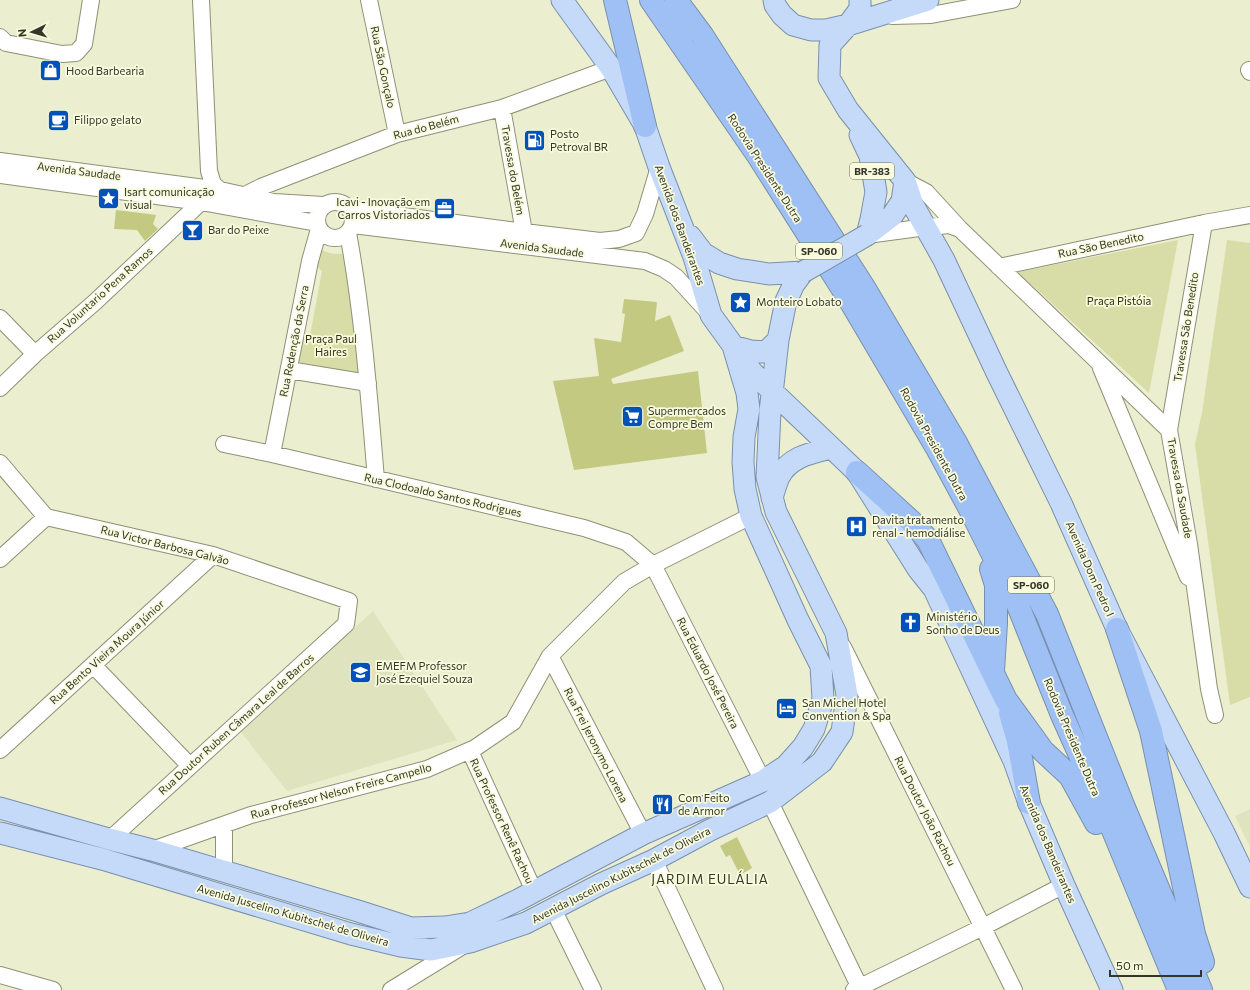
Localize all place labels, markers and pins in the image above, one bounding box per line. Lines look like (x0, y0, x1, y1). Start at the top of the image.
shop icon: Hood Barbearia (38, 58, 64, 84)
place label: Hood Barbearia (66, 64, 144, 77)
cafe icon: Filippo gelato (45, 107, 71, 133)
place label: Filippo gelato (74, 113, 142, 126)
fuel station icon: Posto Petroval BR (521, 127, 547, 153)
place label: Posto Petroval BR (550, 127, 609, 153)
place icon: Isart comunicação visual (96, 185, 122, 211)
place label: Isart comunicação visual (124, 185, 215, 211)
place label: Icavi - Inovação em Carros Vistoriados (336, 195, 430, 221)
office icon: Icavi - Inovação em Carros Vistoriados (432, 195, 458, 221)
bar icon: Bar do Peixe (180, 217, 206, 243)
place label: Bar do Peixe (208, 223, 269, 236)
place icon: Monteiro Lobato (728, 289, 754, 315)
place label: Monteiro Lobato (756, 295, 842, 308)
supermarket icon: Supermercados Compre Bem (619, 404, 645, 430)
place label: Supermercados Compre Bem (648, 404, 726, 430)
hospital icon: Davita tratamento renal - hemodiálise (844, 513, 870, 539)
place label: Davita tratamento renal - hemodiálise (872, 513, 966, 539)
church icon: Ministério Sonho de Deus (897, 610, 923, 636)
place label: Ministério Sonho de Deus (926, 610, 1000, 636)
school or university icon: EMEFM Professor José Ezequiel Souza (347, 659, 373, 685)
place label: EMEFM Professor José Ezequiel Souza (376, 659, 473, 686)
hotel icon: San Michel Hotel Convention & Spa (773, 696, 799, 722)
place label: San Michel Hotel Convention & Spa (802, 696, 891, 722)
restaurant icon: Com Feito de Armor (649, 791, 675, 817)
place label: Com Feito de Armor (678, 791, 730, 817)

